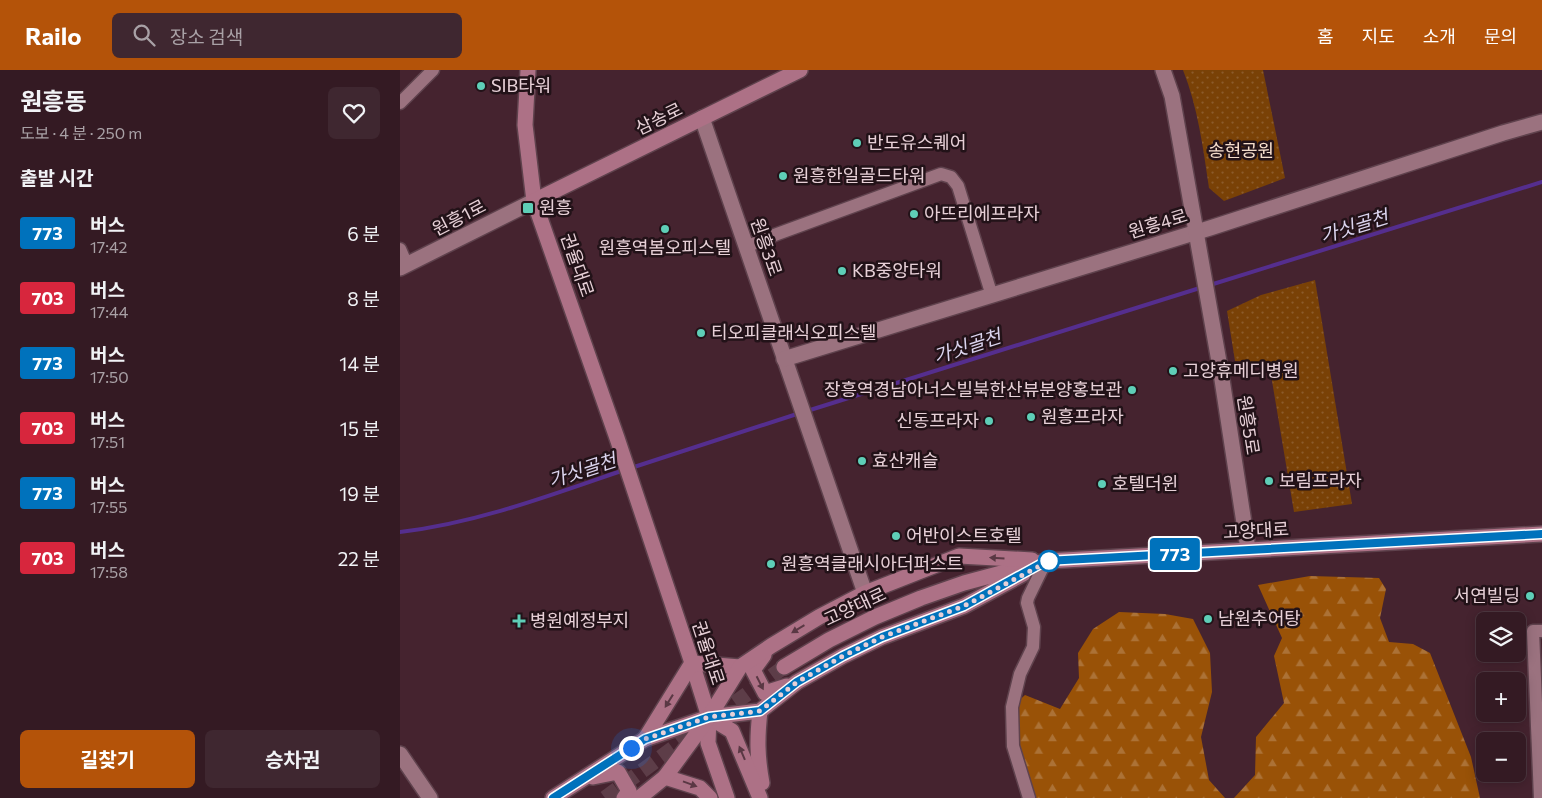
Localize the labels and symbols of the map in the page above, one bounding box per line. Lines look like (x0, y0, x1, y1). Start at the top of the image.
place label: SIB타워 (491, 74, 551, 96)
marker: SIB타워 (475, 80, 487, 92)
street label: 삼송로 (631, 97, 686, 139)
place label: 반도유스퀘어 (867, 131, 966, 153)
marker: 반도유스퀘어 (851, 137, 863, 149)
park label: 송현공원 (1208, 139, 1274, 161)
place label: 원흥한일골드타워 (793, 164, 925, 186)
marker: 원흥한일골드타워 (777, 170, 789, 182)
street label: 원흥1로 (428, 194, 489, 240)
place label: 원흥 (539, 196, 572, 218)
marker: 원흥 (521, 201, 535, 215)
place label: 아뜨리에프라자 (924, 202, 1040, 224)
street label: 원흥4로 (1126, 204, 1190, 242)
water label: 가싯골천 (1317, 204, 1392, 247)
marker: 아뜨리에프라자 (908, 208, 920, 220)
street label: 원흥3로 (747, 215, 787, 279)
marker: 원흥역봄오피스텔 (659, 223, 671, 235)
street label: 권율대로 (557, 230, 599, 300)
place label: 원흥역봄오피스텔 (599, 236, 731, 258)
place label: KB중앙타워 (852, 259, 942, 281)
marker: KB중앙타워 (836, 265, 848, 277)
place label: 티오피클래식오피스텔 (711, 321, 877, 343)
water label: 가싯골천 (930, 323, 1005, 367)
marker: 티오피클래식오피스텔 (695, 327, 707, 339)
place label: 고양휴메디병원 (1183, 359, 1299, 381)
marker: 고양휴메디병원 (1167, 365, 1179, 377)
place label: 장흥역경남아너스빌북한산뷰분양홍보관 (824, 378, 1122, 400)
marker: 장흥역경남아너스빌북한산뷰분양홍보관 (1126, 384, 1138, 396)
street label: 원흥5로 (1233, 393, 1265, 456)
place label: 원흥프라자 (1041, 405, 1124, 427)
place label: 신동프라자 (896, 409, 979, 431)
marker: 원흥프라자 (1025, 411, 1037, 423)
marker: 신동프라자 (983, 415, 995, 427)
water label: 가싯골천 (545, 447, 620, 491)
place label: 효산캐슬 (872, 449, 938, 471)
marker: 효산캐슬 (856, 455, 868, 467)
place label: 보림프라자 (1279, 469, 1362, 491)
place label: 호텔더윈 (1112, 472, 1178, 494)
marker: 보림프라자 (1263, 475, 1275, 487)
marker: 호텔더윈 (1096, 478, 1108, 490)
street label: 고양대로 (1222, 517, 1290, 543)
place label: 어반이스트호텔 (906, 524, 1022, 546)
marker: 어반이스트호텔 (890, 530, 902, 542)
line badge: 773 (1146, 538, 1204, 570)
unlabelled marker (1038, 550, 1060, 572)
place label: 원흥역클래시아더퍼스트 (781, 552, 963, 574)
one-way arrow (989, 554, 1005, 562)
marker: 원흥역클래시아더퍼스트 (765, 558, 777, 570)
street label: 고양대로 (820, 582, 889, 630)
place label: 서연빌딩 (1454, 584, 1520, 606)
marker: 서연빌딩 (1524, 590, 1536, 602)
place label: 남원추어탕 (1218, 607, 1301, 629)
place label: 병원예정부지 (530, 609, 629, 631)
marker: 남원추어탕 (1202, 613, 1214, 625)
marker: 병원예정부지 (512, 614, 526, 628)
street label: 권율대로 (688, 618, 730, 688)
one-way arrow (792, 624, 805, 633)
one-way arrow (756, 676, 764, 690)
one-way arrow (664, 695, 673, 708)
your location (619, 736, 644, 761)
one-way arrow (738, 746, 746, 760)
one-way arrow (682, 781, 697, 788)

